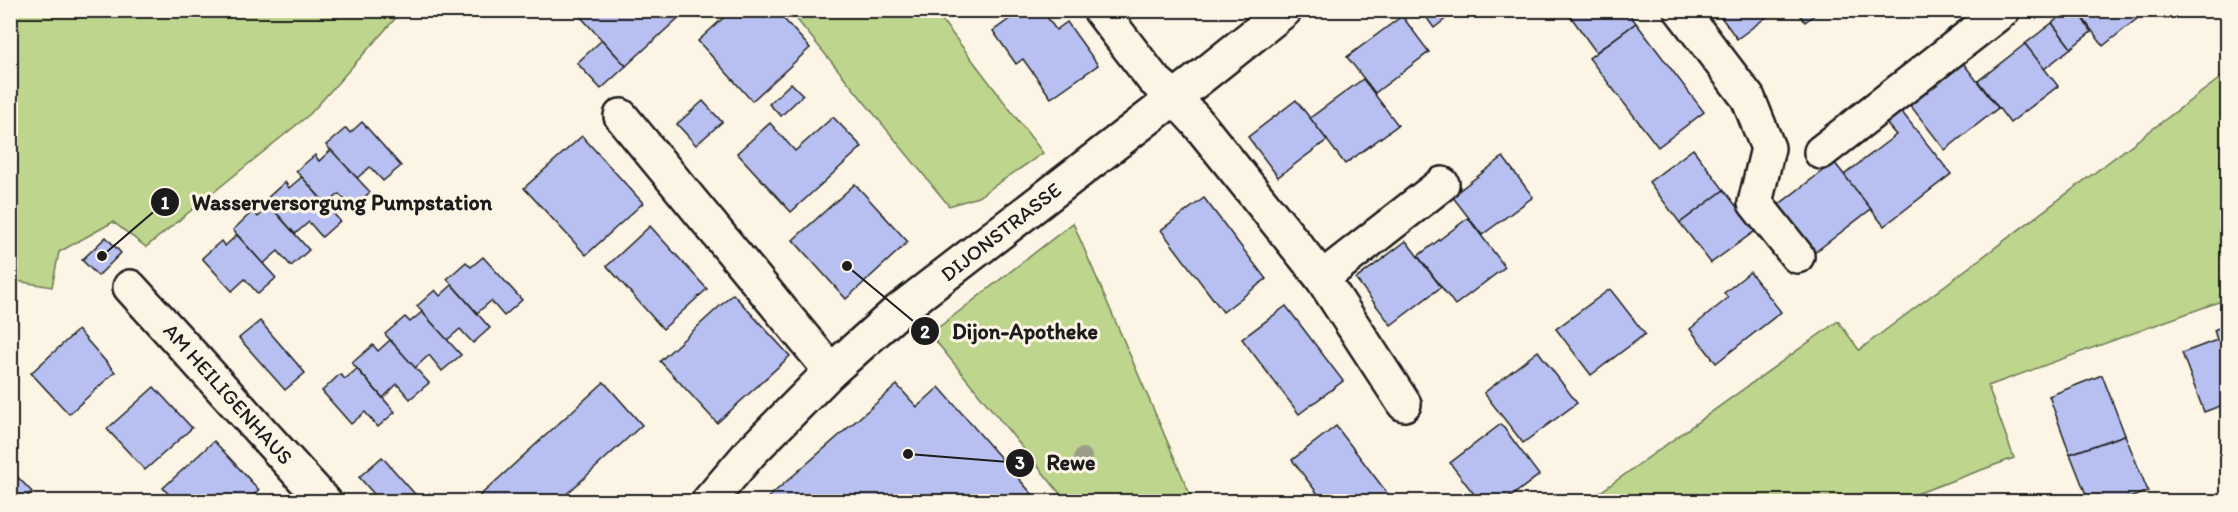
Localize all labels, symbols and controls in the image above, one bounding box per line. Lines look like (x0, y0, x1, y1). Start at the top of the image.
street label: DIJONSTRASSE (936, 177, 1066, 286)
callout: Wasserversorgung Pumpstation (150, 182, 504, 222)
text: Wasserversorgung Pumpstation (192, 189, 493, 216)
text: 1 (161, 192, 170, 214)
callout: Dijon-Apotheke (910, 311, 1110, 351)
street label: AM HEILIGENHAUS (158, 318, 298, 469)
text: Dijon-Apotheke (952, 318, 1098, 345)
text: 2 (920, 321, 930, 343)
callout: Rewe (1005, 443, 1108, 483)
text: Rewe (1046, 449, 1096, 476)
text: 3 (1015, 452, 1025, 474)

